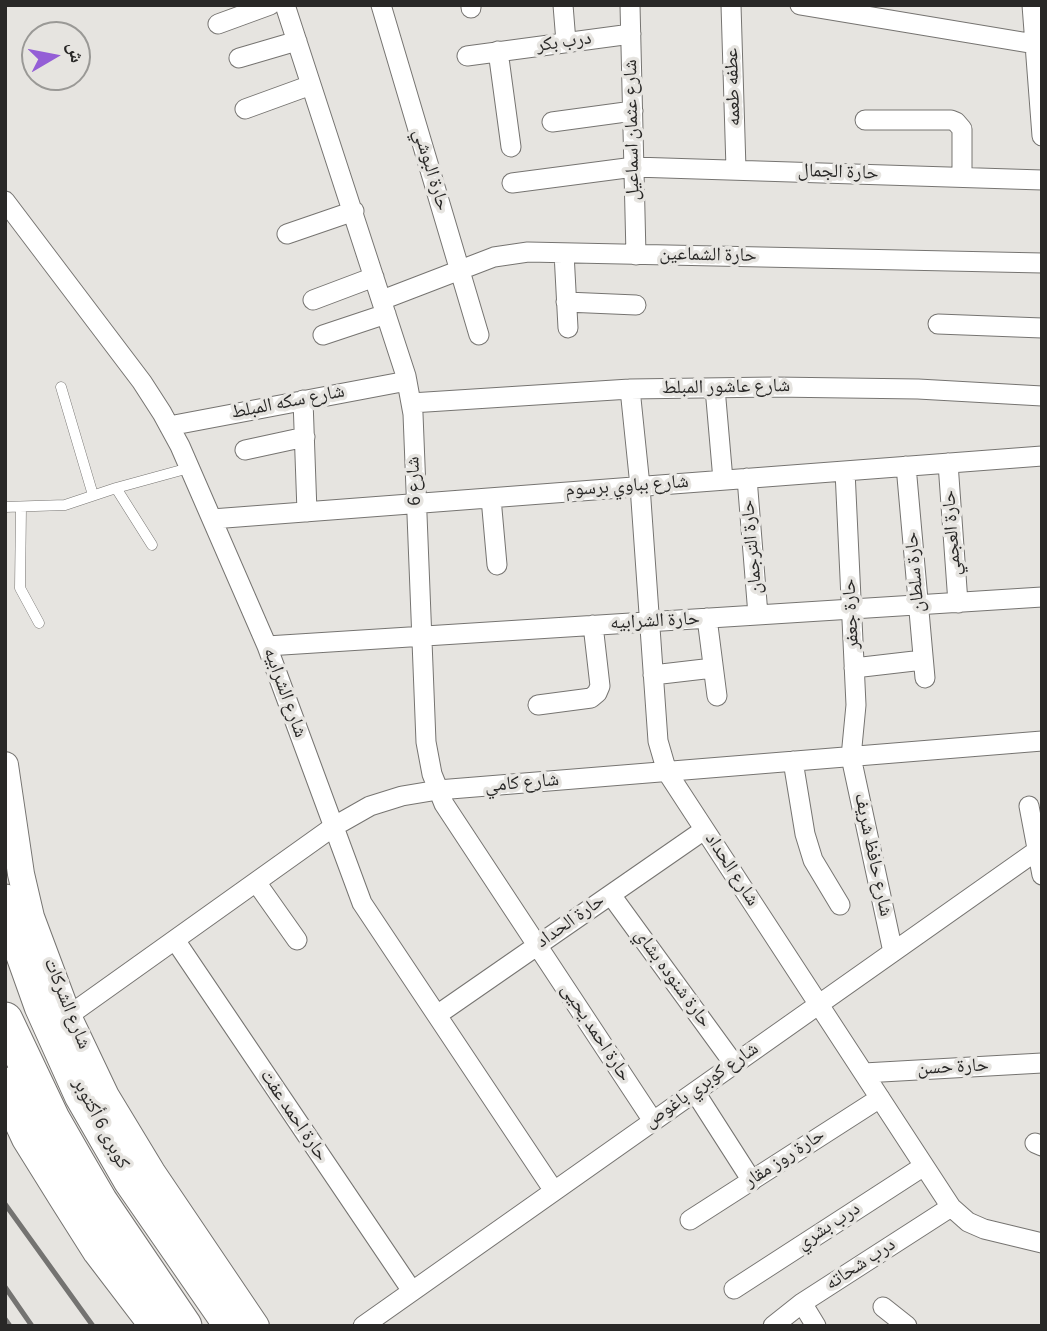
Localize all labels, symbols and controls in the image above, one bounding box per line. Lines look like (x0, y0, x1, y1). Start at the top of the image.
north arrow (21, 21, 91, 91)
street label: درب بكر (535, 28, 593, 58)
text: ش (60, 40, 90, 65)
street label: عطفه طعمه (721, 48, 747, 126)
street label: شارع عثمان اسماعيل (620, 59, 646, 201)
street label: حارة البوشي (407, 126, 453, 214)
street label: حارة الجمال (797, 160, 879, 186)
street label: حارة الشماعين (659, 244, 757, 268)
street label: شارع عاشور المبلط (662, 375, 790, 401)
street label: شارع سكه المبلط (229, 381, 347, 425)
street label: شارع 6 (403, 456, 427, 506)
street label: شارع بباوي برسوم (565, 471, 689, 503)
street label: حارة العجمي (939, 489, 967, 577)
street label: حارة الترجمان (738, 499, 768, 595)
street label: حارة سلطان (901, 531, 931, 613)
street label: حارة جعفر (839, 578, 865, 650)
street label: حارة الشرابيه (610, 608, 700, 636)
street label: شارع الشرابيه (257, 645, 311, 741)
street label: شارع كامي (484, 769, 560, 799)
street label: شارع حافظ شريف (848, 791, 896, 919)
street label: شارع الحداد (699, 829, 763, 911)
street label: حارة الحداد (532, 890, 610, 954)
street label: حارة شنوده بشاي (629, 925, 715, 1033)
street label: شارع الشركات (37, 955, 95, 1053)
street label: حارة احمد يحيى (555, 980, 635, 1086)
street label: شارع كوبري باغوص (640, 1038, 764, 1134)
street label: حارة حسن (917, 1055, 989, 1081)
street label: حارة احمد عفت (254, 1066, 332, 1166)
street label: كوبرى 6 أكتوبر (67, 1075, 133, 1173)
street label: حارة روز مقار (741, 1125, 829, 1193)
street label: درب بشري (793, 1198, 865, 1256)
street label: درب شحاته (822, 1234, 900, 1296)

